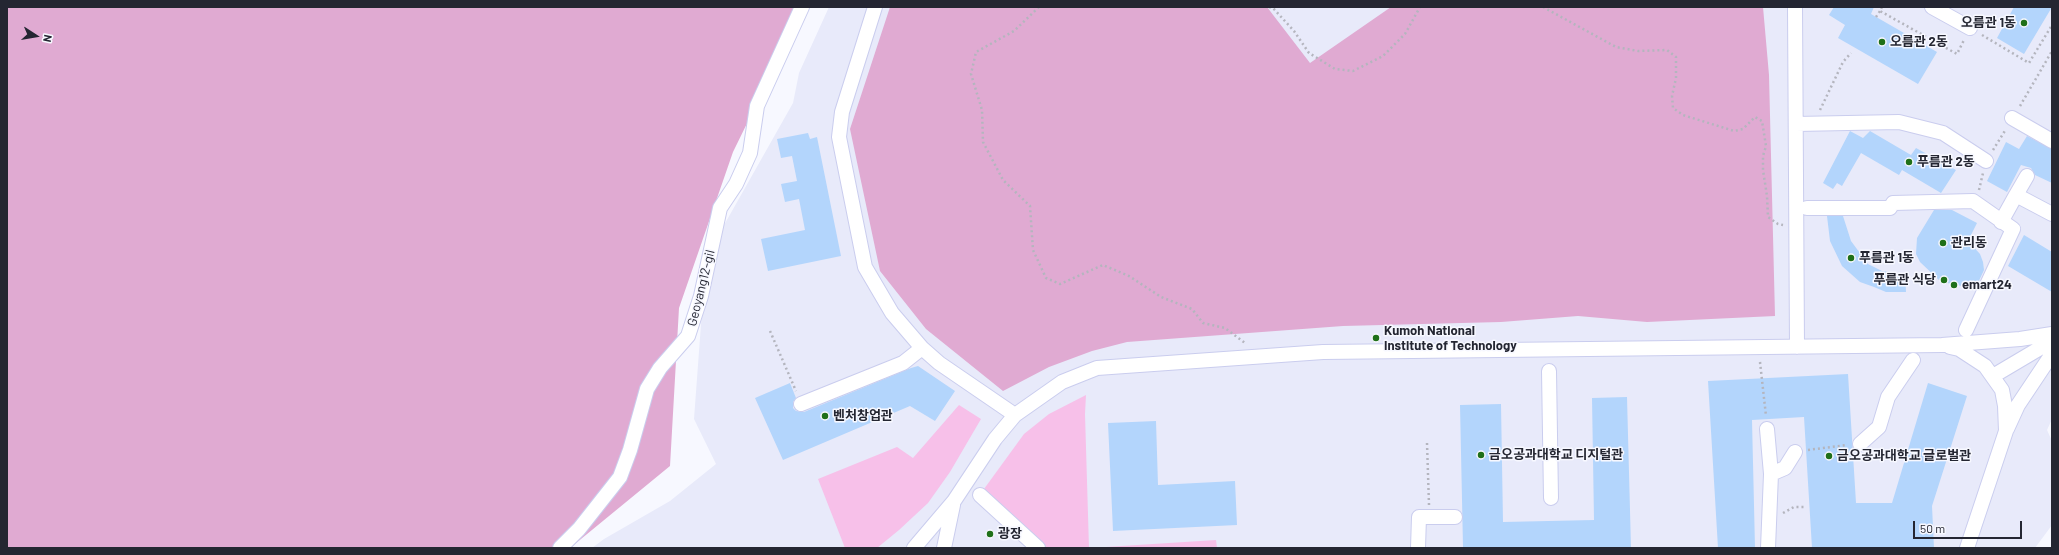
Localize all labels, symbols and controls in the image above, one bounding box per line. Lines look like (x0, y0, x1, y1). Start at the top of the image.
place label: 오름관 1동 (1961, 15, 2016, 31)
north arrow (16, 16, 56, 56)
marker: 오름관 1동 (2019, 18, 2029, 28)
text: N (41, 34, 55, 44)
place label: 오름관 2동 (1890, 34, 1948, 50)
marker: 오름관 2동 (1877, 37, 1887, 47)
place label: 푸름관 2동 (1917, 154, 1975, 170)
marker: 푸름관 2동 (1904, 157, 1914, 167)
place label: 관리동 (1951, 235, 1987, 251)
marker: 관리동 (1938, 238, 1948, 248)
street label: Geoyang12-gil (684, 248, 718, 328)
place label: 푸름관 1동 (1859, 250, 1914, 266)
marker: 푸름관 1동 (1846, 253, 1856, 263)
place label: 푸름관 식당 (1874, 272, 1936, 288)
marker: 푸름관 식당 (1939, 275, 1949, 285)
place label: emart24 (1962, 277, 2012, 293)
marker: emart24 (1949, 280, 1959, 290)
place label: Kumoh National Institute of Technology (1384, 323, 1517, 354)
marker: Kumoh National Institute of Technology (1371, 333, 1381, 343)
place label: 벤처창업관 (833, 408, 893, 424)
marker: 벤처창업관 (820, 411, 830, 421)
place label: 금오공과대학교 디지털관 (1489, 447, 1623, 463)
place label: 금오공과대학교 글로벌관 (1837, 448, 1971, 464)
marker: 금오공과대학교 디지털관 (1476, 450, 1486, 460)
marker: 금오공과대학교 글로벌관 (1824, 451, 1834, 461)
scale bar (1915, 513, 2024, 539)
text: 50 m (1920, 521, 1945, 535)
place label: 광장 (998, 526, 1022, 542)
marker: 광장 (985, 529, 995, 539)

